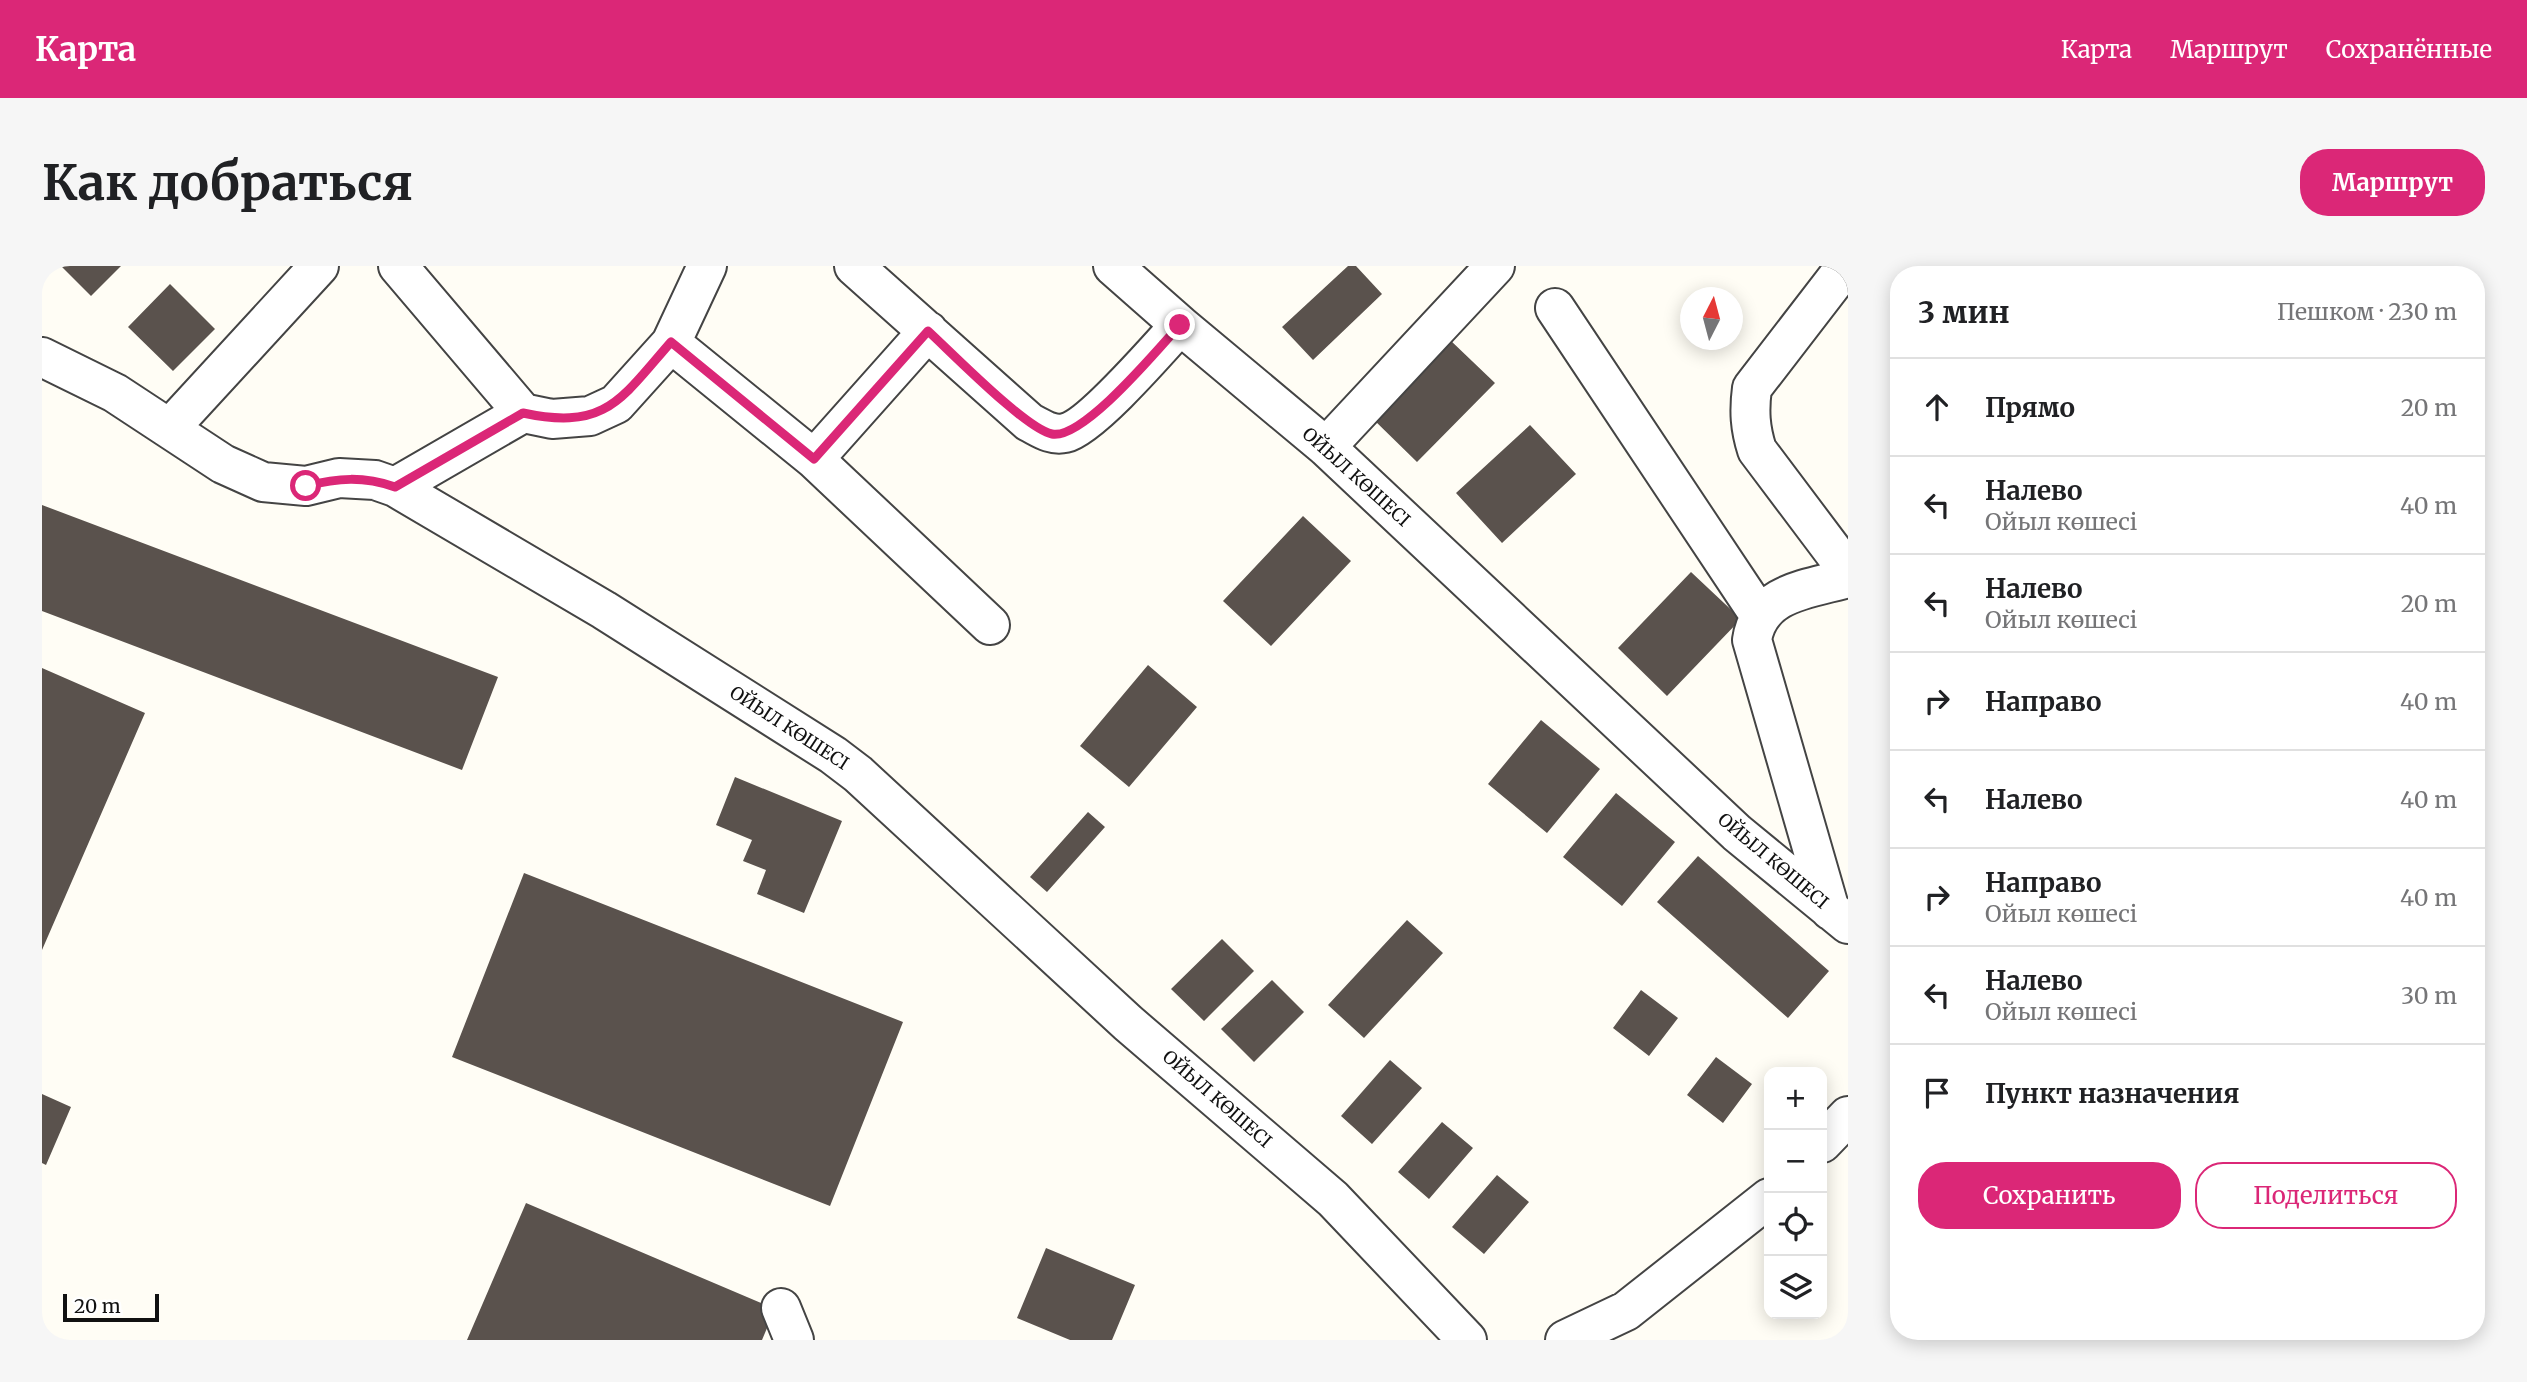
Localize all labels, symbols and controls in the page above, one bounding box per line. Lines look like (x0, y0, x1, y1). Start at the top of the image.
text: Карта (35, 29, 136, 70)
text: Карта (2061, 34, 2132, 65)
text: Маршрут (2170, 34, 2288, 65)
text: Сохранённые (2326, 34, 2492, 65)
button: Маршрут (2300, 149, 2485, 216)
text: Как добраться (42, 152, 413, 213)
north arrow (1680, 287, 1743, 350)
text: 3 мин (1918, 293, 2010, 331)
text: Пешком · 230 m (2277, 297, 2457, 326)
route end (1164, 309, 1195, 340)
icon: ahead (1918, 388, 1956, 426)
text: Прямо (1985, 391, 2075, 424)
text: 20 m (2401, 393, 2457, 422)
street label: ОЙЫЛ КӨШЕСІ (1298, 422, 1415, 531)
route start (290, 470, 321, 501)
text: Налево (1985, 474, 2083, 507)
icon: left (1918, 486, 1956, 524)
text: 40 m (2400, 491, 2457, 520)
text: Ойыл көшесі (1985, 507, 2137, 536)
text: Налево (1985, 572, 2083, 605)
icon: left (1918, 584, 1956, 622)
text: 20 m (2401, 589, 2457, 618)
text: Ойыл көшесі (1985, 605, 2137, 634)
street label: ОЙЫЛ КӨШЕСІ (725, 681, 853, 775)
icon: right (1918, 682, 1956, 720)
text: Направо (1985, 685, 2102, 718)
text: 40 m (2400, 687, 2457, 716)
icon: left (1918, 780, 1956, 818)
text: Налево (1985, 783, 2083, 816)
text: 40 m (2400, 785, 2457, 814)
street label: ОЙЫЛ КӨШЕСІ (1713, 808, 1833, 914)
text: Направо (1985, 866, 2102, 899)
icon: right (1918, 878, 1956, 916)
text: 40 m (2400, 883, 2457, 912)
text: Ойыл көшесі (1985, 899, 2137, 928)
text: Налево (1985, 964, 2083, 997)
icon: left (1918, 976, 1956, 1014)
text: 30 m (2401, 981, 2457, 1010)
text: Ойыл көшесі (1985, 997, 2137, 1026)
street label: ОЙЫЛ КӨШЕСІ (1158, 1045, 1277, 1152)
map controls (1764, 1067, 1827, 1319)
button: + (1764, 1067, 1827, 1130)
icon: arrive (1918, 1074, 1956, 1112)
text: Пункт назначения (1985, 1077, 2239, 1110)
button: − (1764, 1130, 1827, 1193)
button: Сохранить (1918, 1162, 2181, 1229)
button: Поделиться (2195, 1162, 2457, 1229)
button: locate (1764, 1193, 1827, 1256)
button: layers (1764, 1256, 1827, 1319)
scale bar (63, 1291, 159, 1323)
text: 20 m (74, 1294, 121, 1318)

